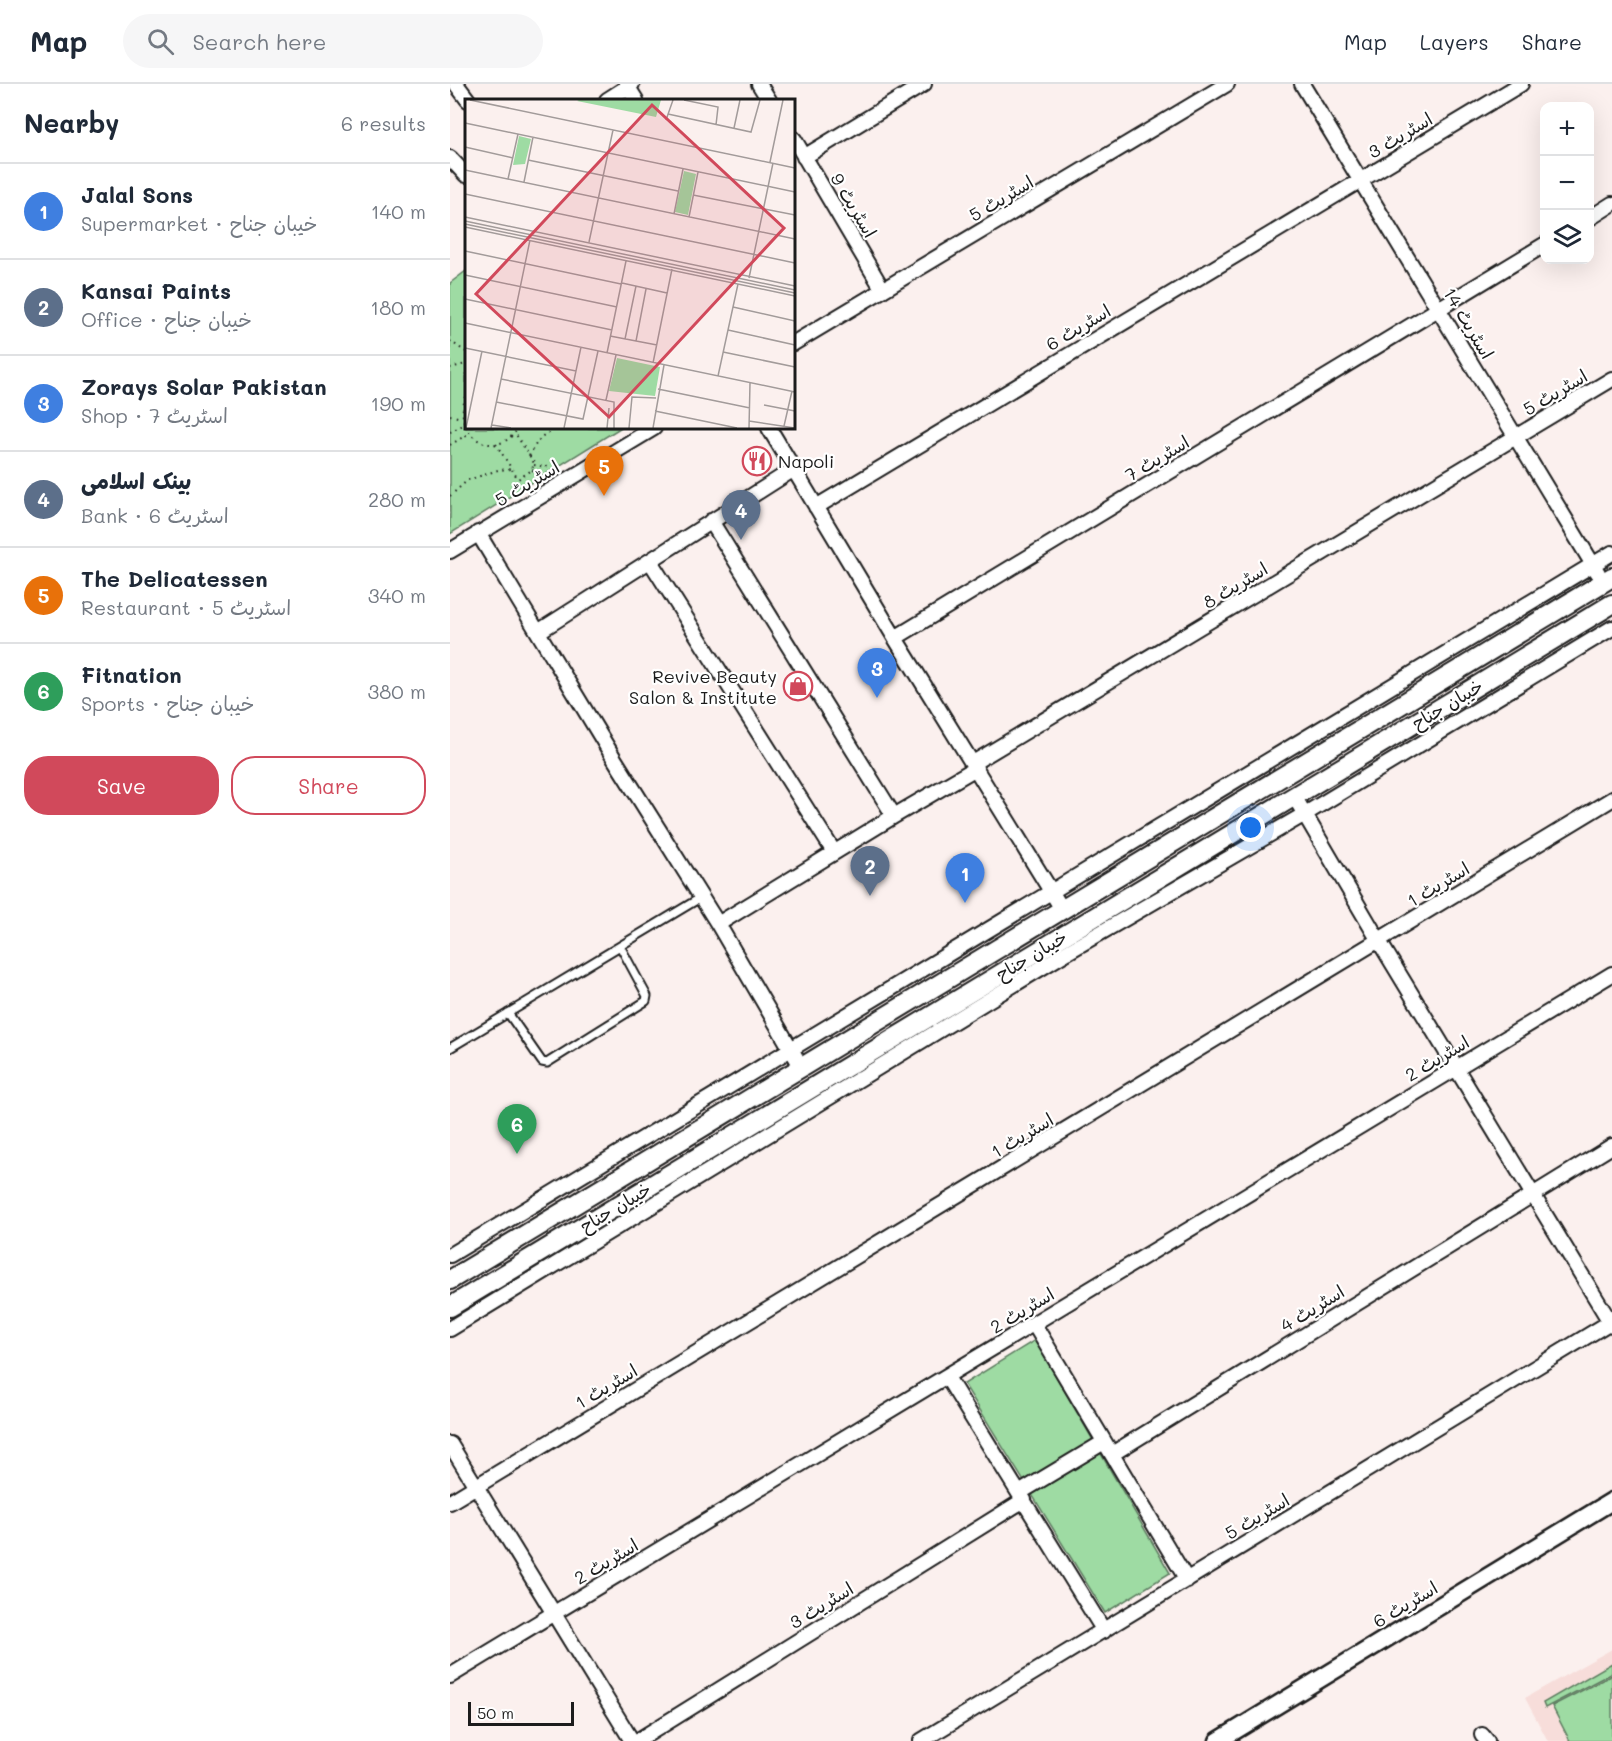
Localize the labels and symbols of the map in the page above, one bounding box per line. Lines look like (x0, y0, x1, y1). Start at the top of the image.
inset map (465, 99, 795, 429)
street label: اسٹریٹ 3 (1363, 106, 1437, 164)
street label: اسٹریٹ 9 (825, 168, 883, 242)
street label: اسٹریٹ 5 (964, 169, 1038, 227)
street label: اسٹریٹ 14 (1438, 283, 1500, 363)
street label: اسٹریٹ 6 (1041, 298, 1115, 356)
street label: اسٹریٹ 5 (1518, 363, 1592, 421)
street label: اسٹریٹ 7 (1121, 430, 1193, 486)
restaurant icon: Napoli (741, 445, 773, 477)
pin: 5 (584, 446, 624, 496)
place label: Napoli (778, 449, 834, 473)
street label: اسٹریٹ 5 (490, 454, 564, 512)
pin: 4 (722, 490, 760, 540)
street label: اسٹریٹ 8 (1198, 556, 1272, 614)
pin: 3 (858, 648, 896, 698)
place label: Revive Beauty Salon & Institute (629, 664, 777, 709)
shop icon: Revive Beauty Salon & Institute (782, 670, 814, 702)
street label: خیبان جناح (1407, 673, 1488, 735)
your location (1236, 813, 1265, 842)
pin: 2 (850, 846, 890, 896)
pin: 1 (946, 854, 984, 903)
street label: اسٹریٹ 1 (1402, 856, 1474, 912)
street label: خیبان جناح (991, 924, 1072, 986)
street label: اسٹریٹ 2 (1401, 1030, 1473, 1086)
pin: 6 (498, 1104, 536, 1154)
street label: اسٹریٹ 1 (986, 1107, 1058, 1163)
street label: خیبان جناح (575, 1176, 656, 1238)
street label: اسٹریٹ 4 (1275, 1279, 1349, 1337)
street label: اسٹریٹ 2 (986, 1282, 1058, 1338)
street label: اسٹریٹ 1 (570, 1358, 642, 1414)
street label: اسٹریٹ 5 (1220, 1487, 1294, 1545)
street label: اسٹریٹ 2 (570, 1533, 642, 1589)
street label: اسٹریٹ 6 (1368, 1575, 1442, 1633)
street label: اسٹریٹ 3 (784, 1576, 858, 1634)
scale bar (468, 1699, 574, 1726)

